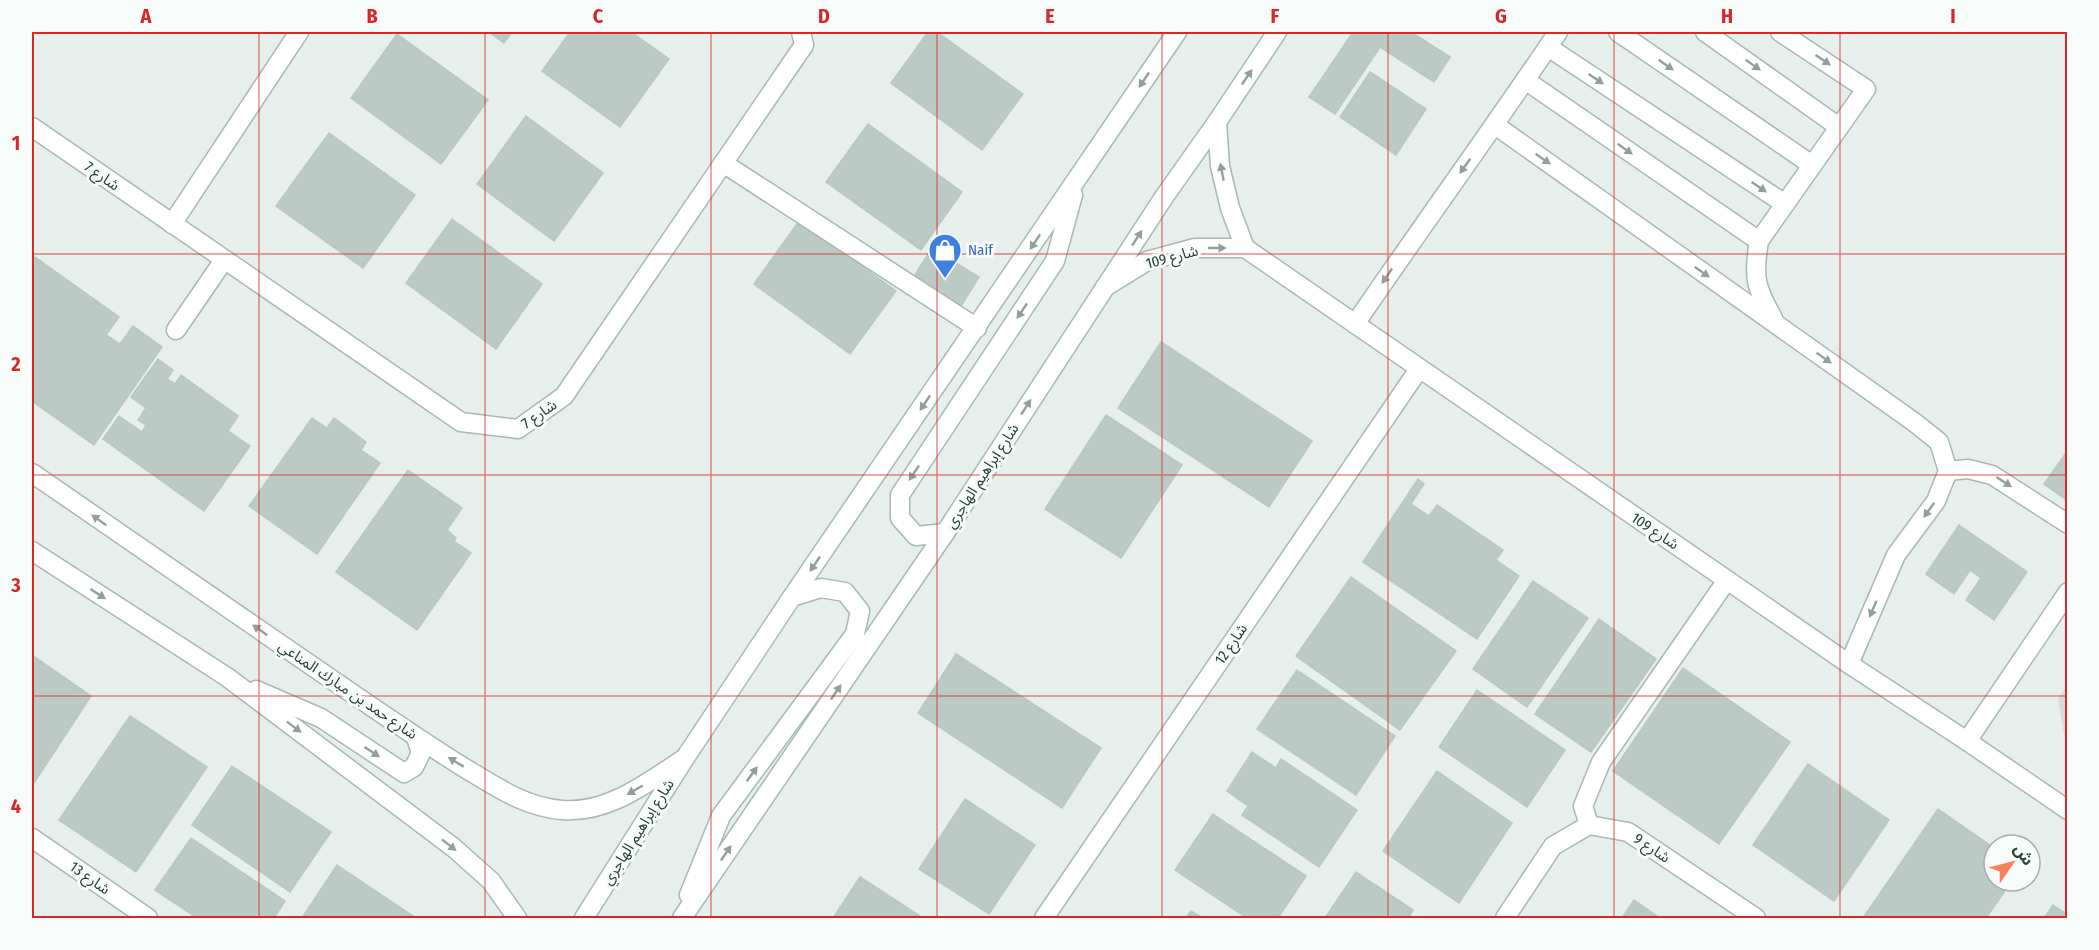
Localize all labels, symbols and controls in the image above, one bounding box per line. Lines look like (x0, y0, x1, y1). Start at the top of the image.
text: A (140, 4, 153, 28)
text: B (366, 4, 378, 28)
text: C (593, 4, 604, 28)
text: D (818, 4, 830, 28)
text: E (1045, 4, 1055, 28)
text: F (1271, 4, 1280, 28)
text: G (1495, 4, 1507, 28)
text: H (1721, 4, 1733, 28)
text: I (1950, 4, 1956, 28)
one-way arrow (1815, 55, 1831, 66)
one-way arrow (1658, 59, 1674, 71)
one-way arrow (1744, 59, 1760, 71)
one-way arrow (1241, 69, 1252, 85)
one-way arrow (1139, 72, 1150, 88)
one-way arrow (1588, 73, 1604, 85)
text: 1 (12, 131, 20, 155)
one-way arrow (1617, 143, 1633, 155)
one-way arrow (1534, 153, 1550, 165)
street label: شارع 7 (79, 157, 123, 197)
one-way arrow (1459, 158, 1471, 174)
one-way arrow (1217, 163, 1226, 182)
one-way arrow (1751, 181, 1767, 192)
one-way arrow (1131, 230, 1142, 246)
shop icon: Naif (927, 232, 963, 279)
one-way arrow (1029, 233, 1041, 249)
place label: Naif (968, 241, 994, 259)
street label: شارع 109 (1144, 241, 1201, 276)
one-way arrow (1208, 243, 1227, 253)
one-way arrow (1693, 266, 1709, 278)
one-way arrow (1382, 268, 1393, 284)
one-way arrow (1017, 303, 1028, 319)
text: 2 (10, 352, 21, 376)
one-way arrow (1816, 352, 1832, 364)
one-way arrow (919, 394, 931, 410)
street label: شارع 7 (518, 395, 562, 435)
one-way arrow (1021, 399, 1032, 416)
street label: شارع إبراهيم الهاجري (941, 420, 1025, 533)
one-way arrow (908, 465, 920, 481)
one-way arrow (1995, 476, 2011, 488)
one-way arrow (1924, 502, 1936, 517)
street label: شارع 109 (1626, 509, 1682, 556)
one-way arrow (91, 515, 107, 526)
one-way arrow (809, 555, 821, 571)
text: 3 (10, 573, 21, 597)
one-way arrow (90, 588, 106, 599)
one-way arrow (1868, 600, 1877, 618)
street label: شارع 12 (1211, 620, 1254, 669)
one-way arrow (252, 624, 268, 636)
street label: شارع حمد بن مبارك المناعي (273, 637, 421, 746)
one-way arrow (830, 684, 842, 700)
one-way arrow (286, 721, 302, 734)
one-way arrow (364, 746, 380, 757)
one-way arrow (448, 757, 464, 768)
one-way arrow (746, 766, 758, 781)
street label: شارع إبراهيم الهاجري (598, 776, 680, 890)
one-way arrow (627, 784, 643, 795)
text: 4 (11, 794, 21, 818)
street label: شارع 9 (1629, 829, 1674, 869)
north arrow (1982, 833, 2042, 893)
one-way arrow (441, 839, 457, 851)
text: ش (2010, 840, 2038, 869)
one-way arrow (721, 845, 732, 861)
street label: شارع 13 (65, 858, 114, 901)

